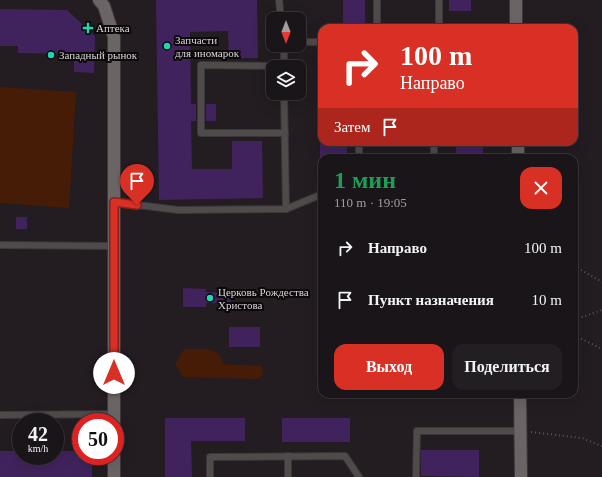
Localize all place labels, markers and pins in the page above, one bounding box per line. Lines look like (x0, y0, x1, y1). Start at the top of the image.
place label: Аптека (96, 22, 130, 34)
marker: Аптека (83, 23, 93, 33)
place label: Запчасти для иномарок (175, 34, 240, 59)
marker: Запчасти для иномарок (162, 41, 172, 51)
place label: Западный рынок (59, 49, 138, 61)
marker: Западный рынок (46, 50, 56, 60)
pin (120, 164, 154, 205)
place label: Церковь Рождества Христова (218, 286, 309, 311)
marker: Церковь Рождества Христова (205, 293, 215, 303)

